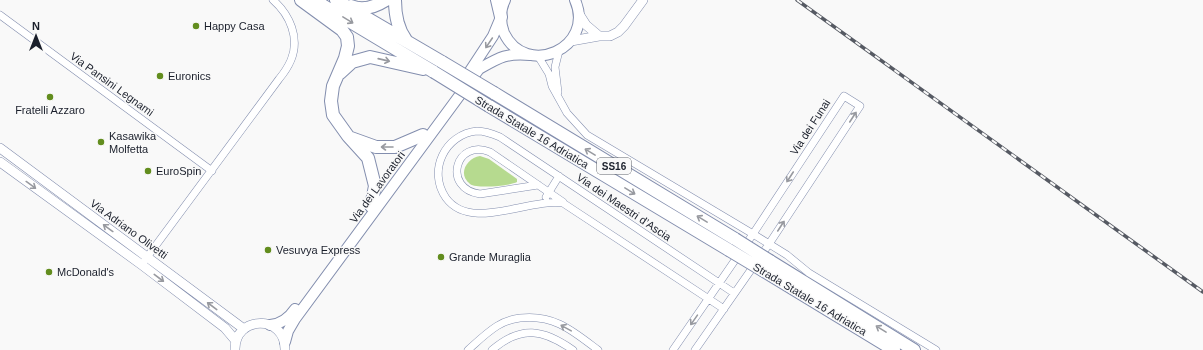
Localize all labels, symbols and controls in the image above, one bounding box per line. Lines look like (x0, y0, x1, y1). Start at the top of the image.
north arrow (16, 16, 56, 56)
one-way arrow (342, 16, 353, 24)
text: N (32, 20, 40, 32)
place label: Happy Casa (204, 20, 265, 32)
marker: Happy Casa (191, 21, 201, 31)
one-way arrow (485, 37, 493, 48)
street label: Via Pansini Legnami (68, 50, 156, 118)
one-way arrow (378, 57, 391, 65)
place label: Euronics (168, 70, 211, 82)
marker: Euronics (155, 71, 165, 81)
marker: Fratelli Azzaro (45, 92, 55, 102)
street label: Strada Statale 16 Adriatica (473, 93, 592, 171)
street label: Via dei Funai (788, 97, 832, 157)
place label: Fratelli Azzaro (15, 104, 85, 116)
one-way arrow (849, 112, 857, 123)
place label: Kasawika Molfetta (109, 130, 157, 155)
marker: Kasawika Molfetta (96, 137, 106, 147)
one-way arrow (381, 143, 394, 151)
one-way arrow (584, 147, 596, 155)
street label: Via dei Lavoratori (347, 149, 407, 225)
road number: SS16 (597, 158, 631, 174)
place label: EuroSpin (156, 165, 201, 177)
marker: EuroSpin (143, 166, 153, 176)
street label: Via dei Maestri d’Ascia (575, 171, 674, 244)
one-way arrow (786, 171, 794, 183)
one-way arrow (26, 181, 37, 190)
one-way arrow (624, 187, 636, 195)
street label: Via Adriano Olivetti (88, 197, 170, 261)
one-way arrow (697, 215, 708, 223)
one-way arrow (777, 221, 785, 232)
one-way arrow (103, 224, 114, 232)
place label: Vesuvya Express (276, 244, 361, 256)
marker: Vesuvya Express (263, 245, 273, 255)
place label: Grande Muraglia (449, 251, 532, 263)
marker: Grande Muraglia (436, 252, 446, 262)
street label: Strada Statale 16 Adriatica (751, 260, 870, 338)
place label: McDonald's (57, 266, 115, 278)
marker: McDonald's (44, 267, 54, 277)
one-way arrow (154, 274, 165, 282)
one-way arrow (207, 301, 218, 310)
one-way arrow (690, 314, 698, 325)
one-way arrow (560, 323, 572, 331)
one-way arrow (875, 325, 887, 333)

